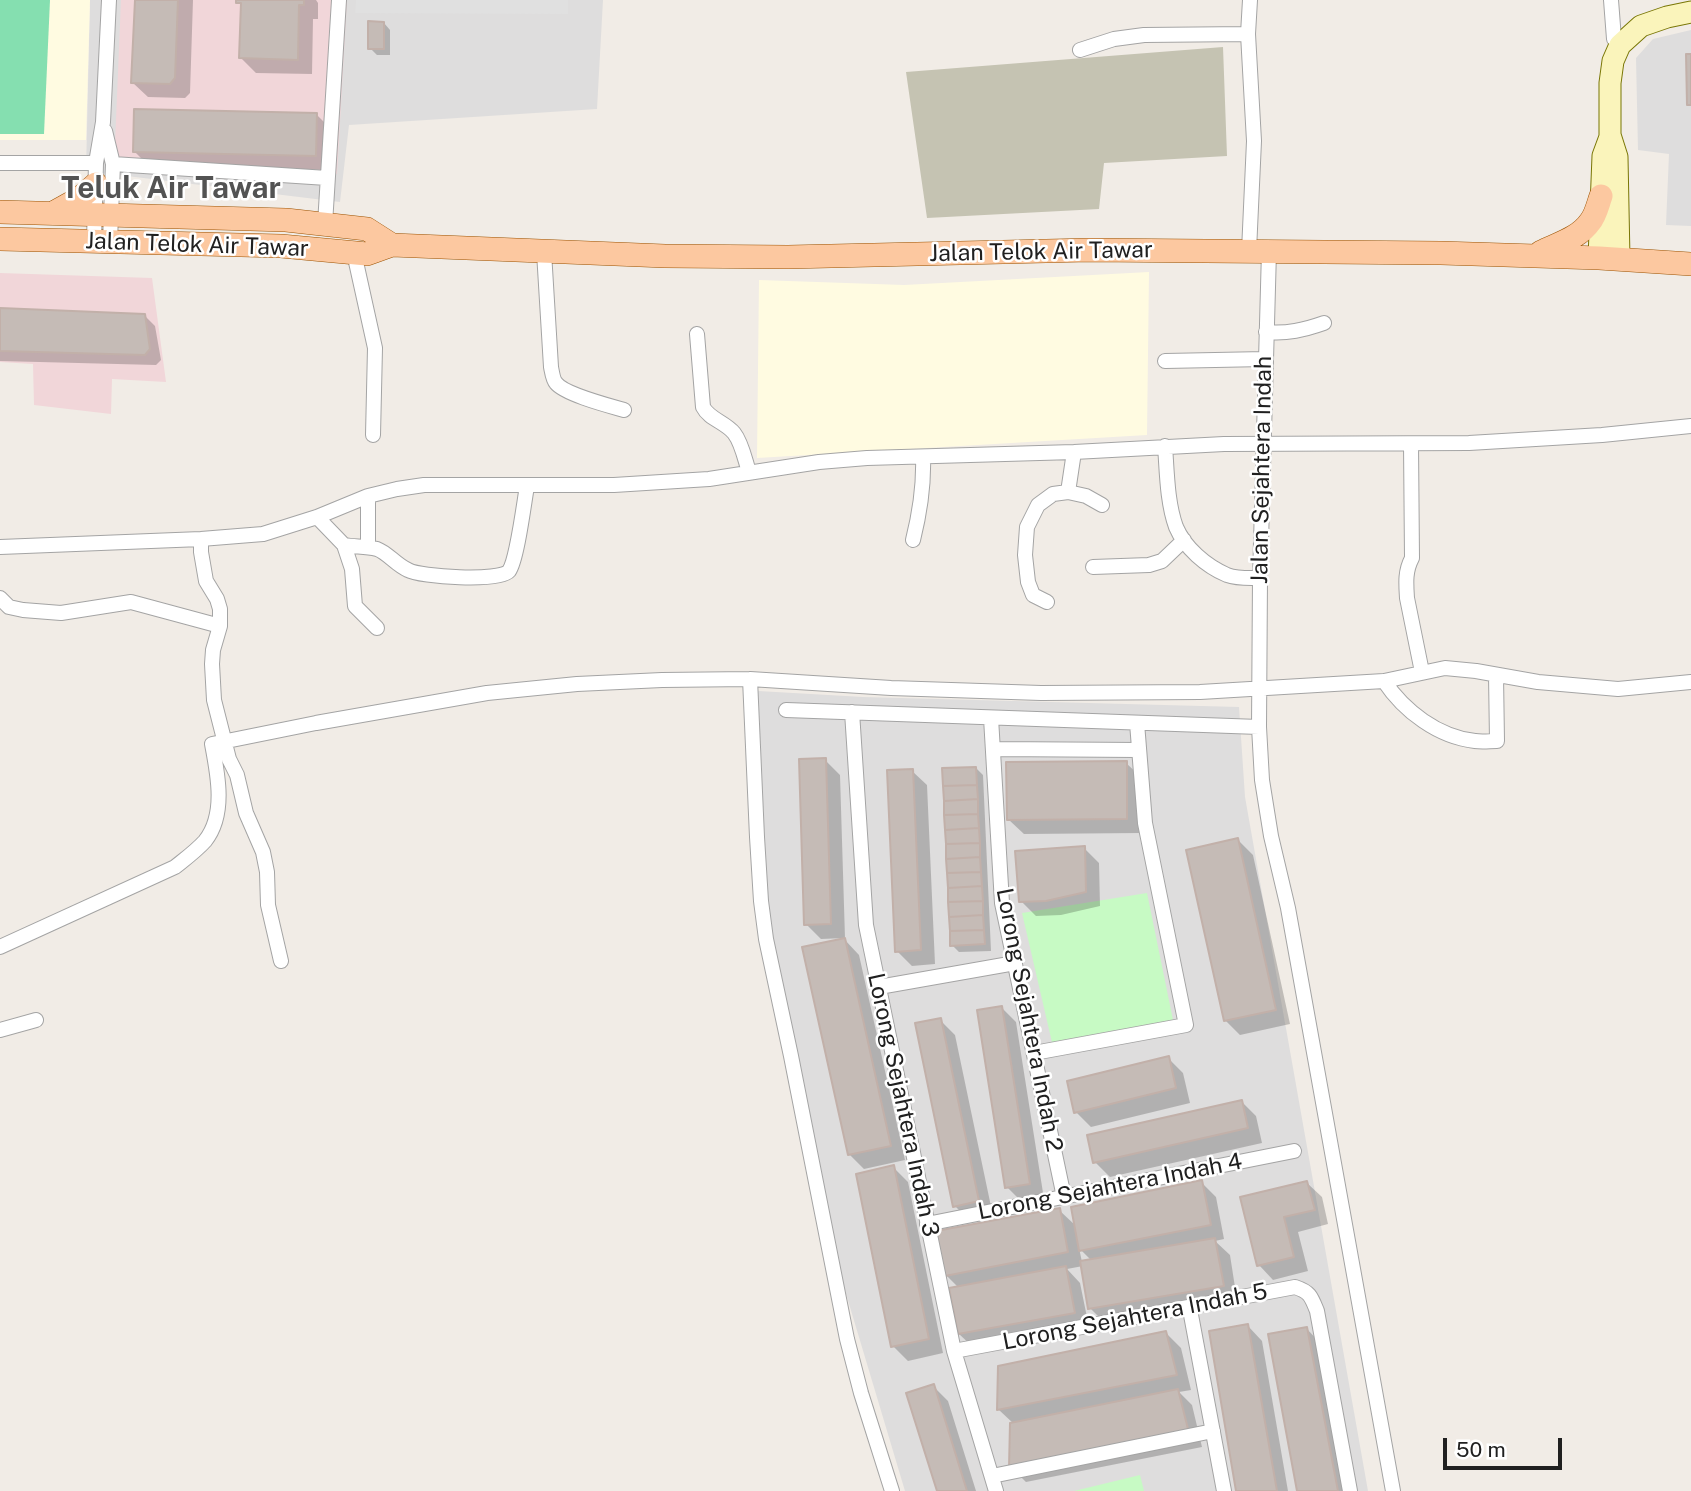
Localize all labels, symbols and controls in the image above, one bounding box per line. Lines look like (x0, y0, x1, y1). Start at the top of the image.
district label: Teluk Air Tawar (61, 171, 281, 207)
street label: Jalan Telok Air Tawar (85, 227, 309, 263)
street label: Jalan Telok Air Tawar (929, 236, 1153, 268)
street label: Jalan Sejahtera Indah (1246, 356, 1278, 584)
street label: Lorong Sejahtera Indah 2 (990, 886, 1068, 1154)
street label: Lorong Sejahtera Indah 3 (862, 971, 944, 1239)
street label: Lorong Sejahtera Indah 4 (975, 1148, 1245, 1226)
street label: Lorong Sejahtera Indah 5 (1000, 1278, 1270, 1356)
scale bar (1446, 1424, 1565, 1468)
text: 50 m (1456, 1437, 1506, 1462)

